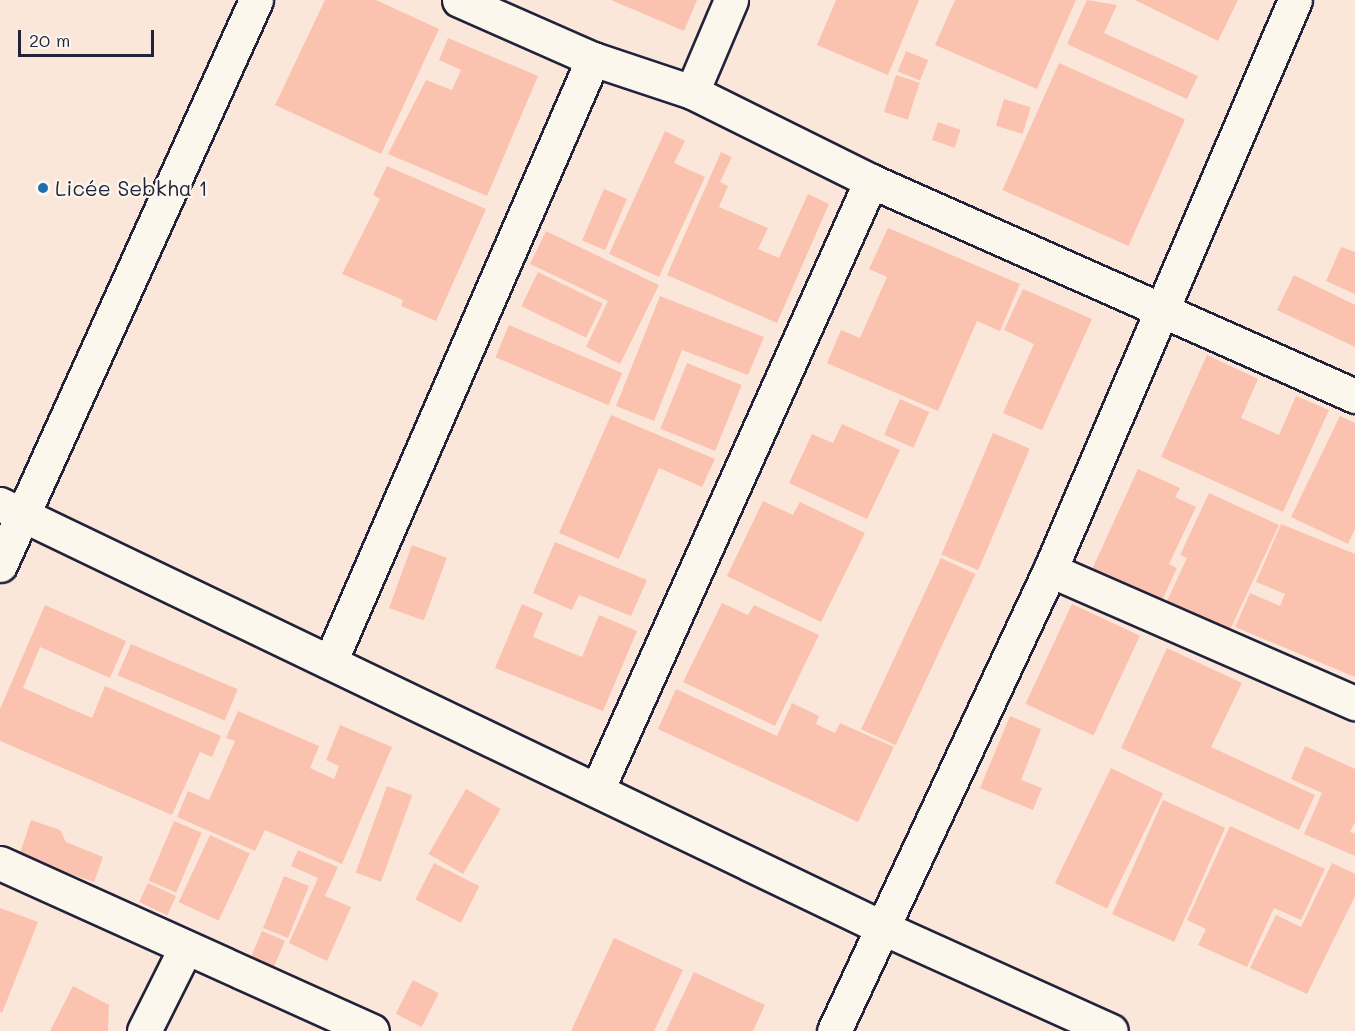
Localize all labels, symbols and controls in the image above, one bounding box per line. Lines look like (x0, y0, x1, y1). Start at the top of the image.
scale bar (21, 18, 158, 56)
text: 20 m (29, 28, 70, 52)
place label: Licée Sebkha 1 (55, 175, 208, 201)
marker: Licée Sebkha 1 (36, 181, 50, 195)

